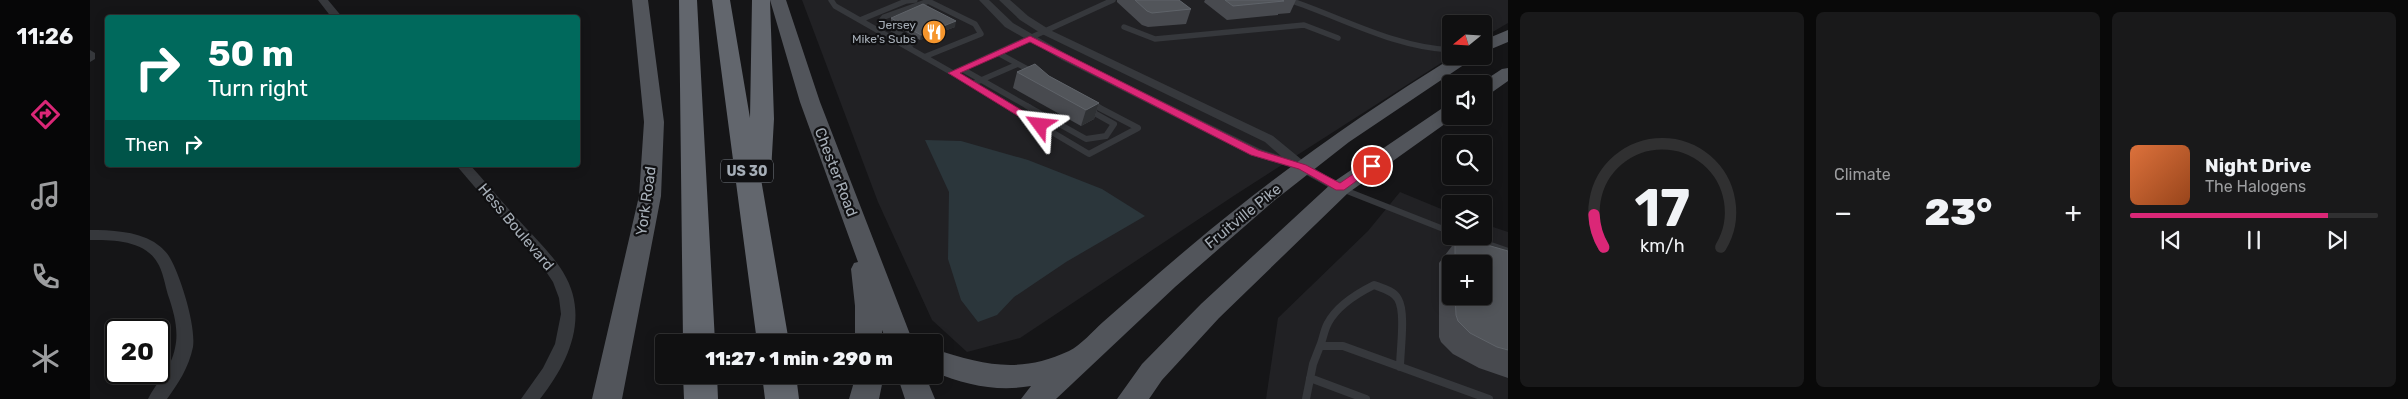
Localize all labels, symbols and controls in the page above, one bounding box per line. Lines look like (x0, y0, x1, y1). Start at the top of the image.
north arrow (1442, 15, 1492, 65)
map controls (1442, 15, 1492, 305)
place label: Jersey Mike's Subs (852, 18, 916, 46)
restaurant icon: Jersey Mike's Subs (921, 19, 947, 45)
text: 11:26 (17, 23, 73, 50)
text: 50 m (208, 33, 294, 75)
icon: right (125, 35, 190, 100)
text: Turn right (208, 75, 308, 102)
button: sound (1442, 75, 1492, 125)
icon: directions (28, 97, 63, 132)
position arrow (1013, 98, 1065, 150)
street label: Chester Road (811, 125, 861, 219)
icon: right (179, 130, 207, 158)
text: Then (125, 133, 169, 156)
button: search (1442, 135, 1492, 185)
pin (1351, 145, 1393, 187)
icon: arrive (1358, 152, 1386, 180)
text: Night Drive (2205, 154, 2311, 177)
road number: US 30 (721, 160, 773, 182)
street label: York Road (632, 165, 660, 237)
text: Climate (1834, 165, 1891, 184)
text: 17 (1634, 177, 1690, 239)
text: The Halogens (2205, 177, 2306, 196)
icon: music (28, 178, 63, 213)
street label: Hess Boulevard (474, 180, 558, 274)
street label: Fruitville Pike (1201, 180, 1285, 252)
text: 23° (1925, 189, 1992, 235)
button: layers (1442, 195, 1492, 245)
text: − (1834, 196, 1852, 229)
text: + (2065, 196, 2082, 229)
icon: previous (2157, 226, 2185, 254)
icon: pause (2240, 226, 2268, 254)
icon: next (2323, 226, 2351, 254)
text: km/h (1640, 235, 1684, 256)
button: + (1442, 255, 1492, 305)
icon: phone (28, 259, 63, 294)
speed limit sign: 20 (105, 319, 170, 384)
icon: climate (28, 341, 63, 376)
text: 11:27 · 1 min · 290 m (705, 347, 893, 370)

